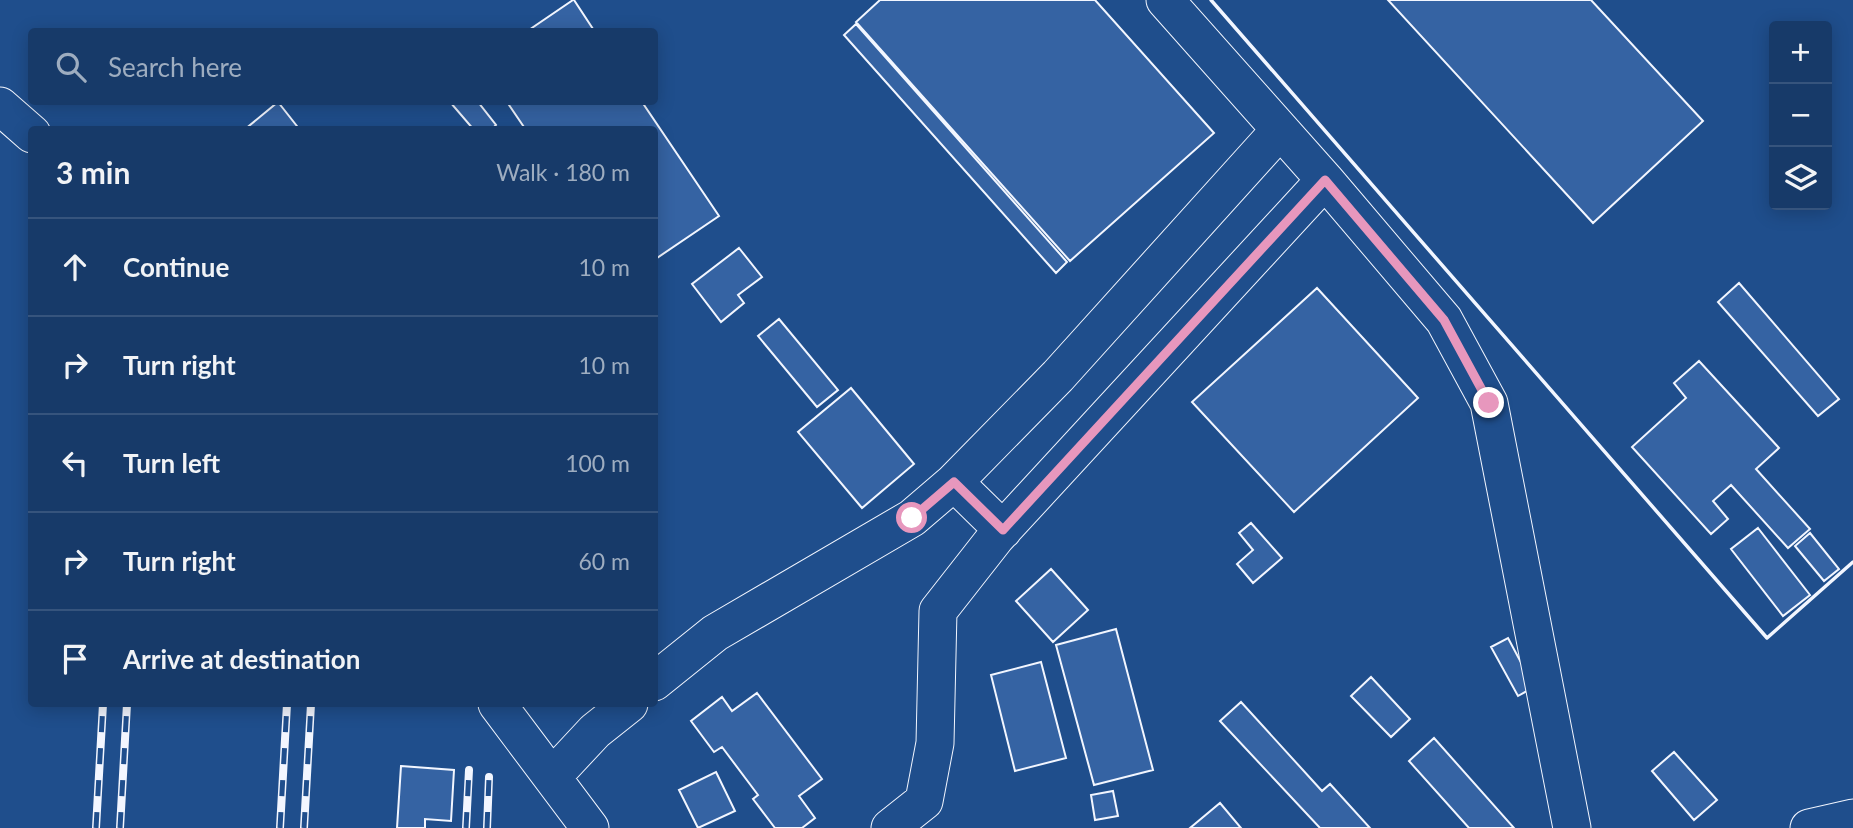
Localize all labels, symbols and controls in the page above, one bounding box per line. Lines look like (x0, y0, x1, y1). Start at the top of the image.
map controls (1769, 21, 1832, 210)
button: + (1769, 21, 1832, 84)
search box (28, 28, 658, 105)
icon: search (52, 48, 90, 86)
text: Search here (108, 51, 242, 83)
button: − (1769, 84, 1832, 147)
button: layers (1769, 147, 1832, 210)
text: 3 min (56, 154, 130, 190)
text: Walk · 180 m (496, 158, 630, 186)
icon: ahead (56, 248, 94, 286)
text: Continue (123, 251, 229, 283)
text: 10 m (579, 253, 630, 281)
icon: right (56, 346, 94, 384)
text: Turn right (123, 349, 236, 381)
text: 10 m (579, 351, 630, 379)
route end (1473, 387, 1504, 418)
icon: left (56, 444, 94, 482)
text: Turn left (123, 447, 220, 479)
text: 100 m (565, 449, 630, 477)
route start (896, 502, 927, 533)
icon: right (56, 542, 94, 580)
text: Turn right (123, 545, 236, 577)
text: 60 m (579, 547, 630, 575)
icon: arrive (56, 640, 94, 678)
text: Arrive at destination (123, 643, 360, 675)

